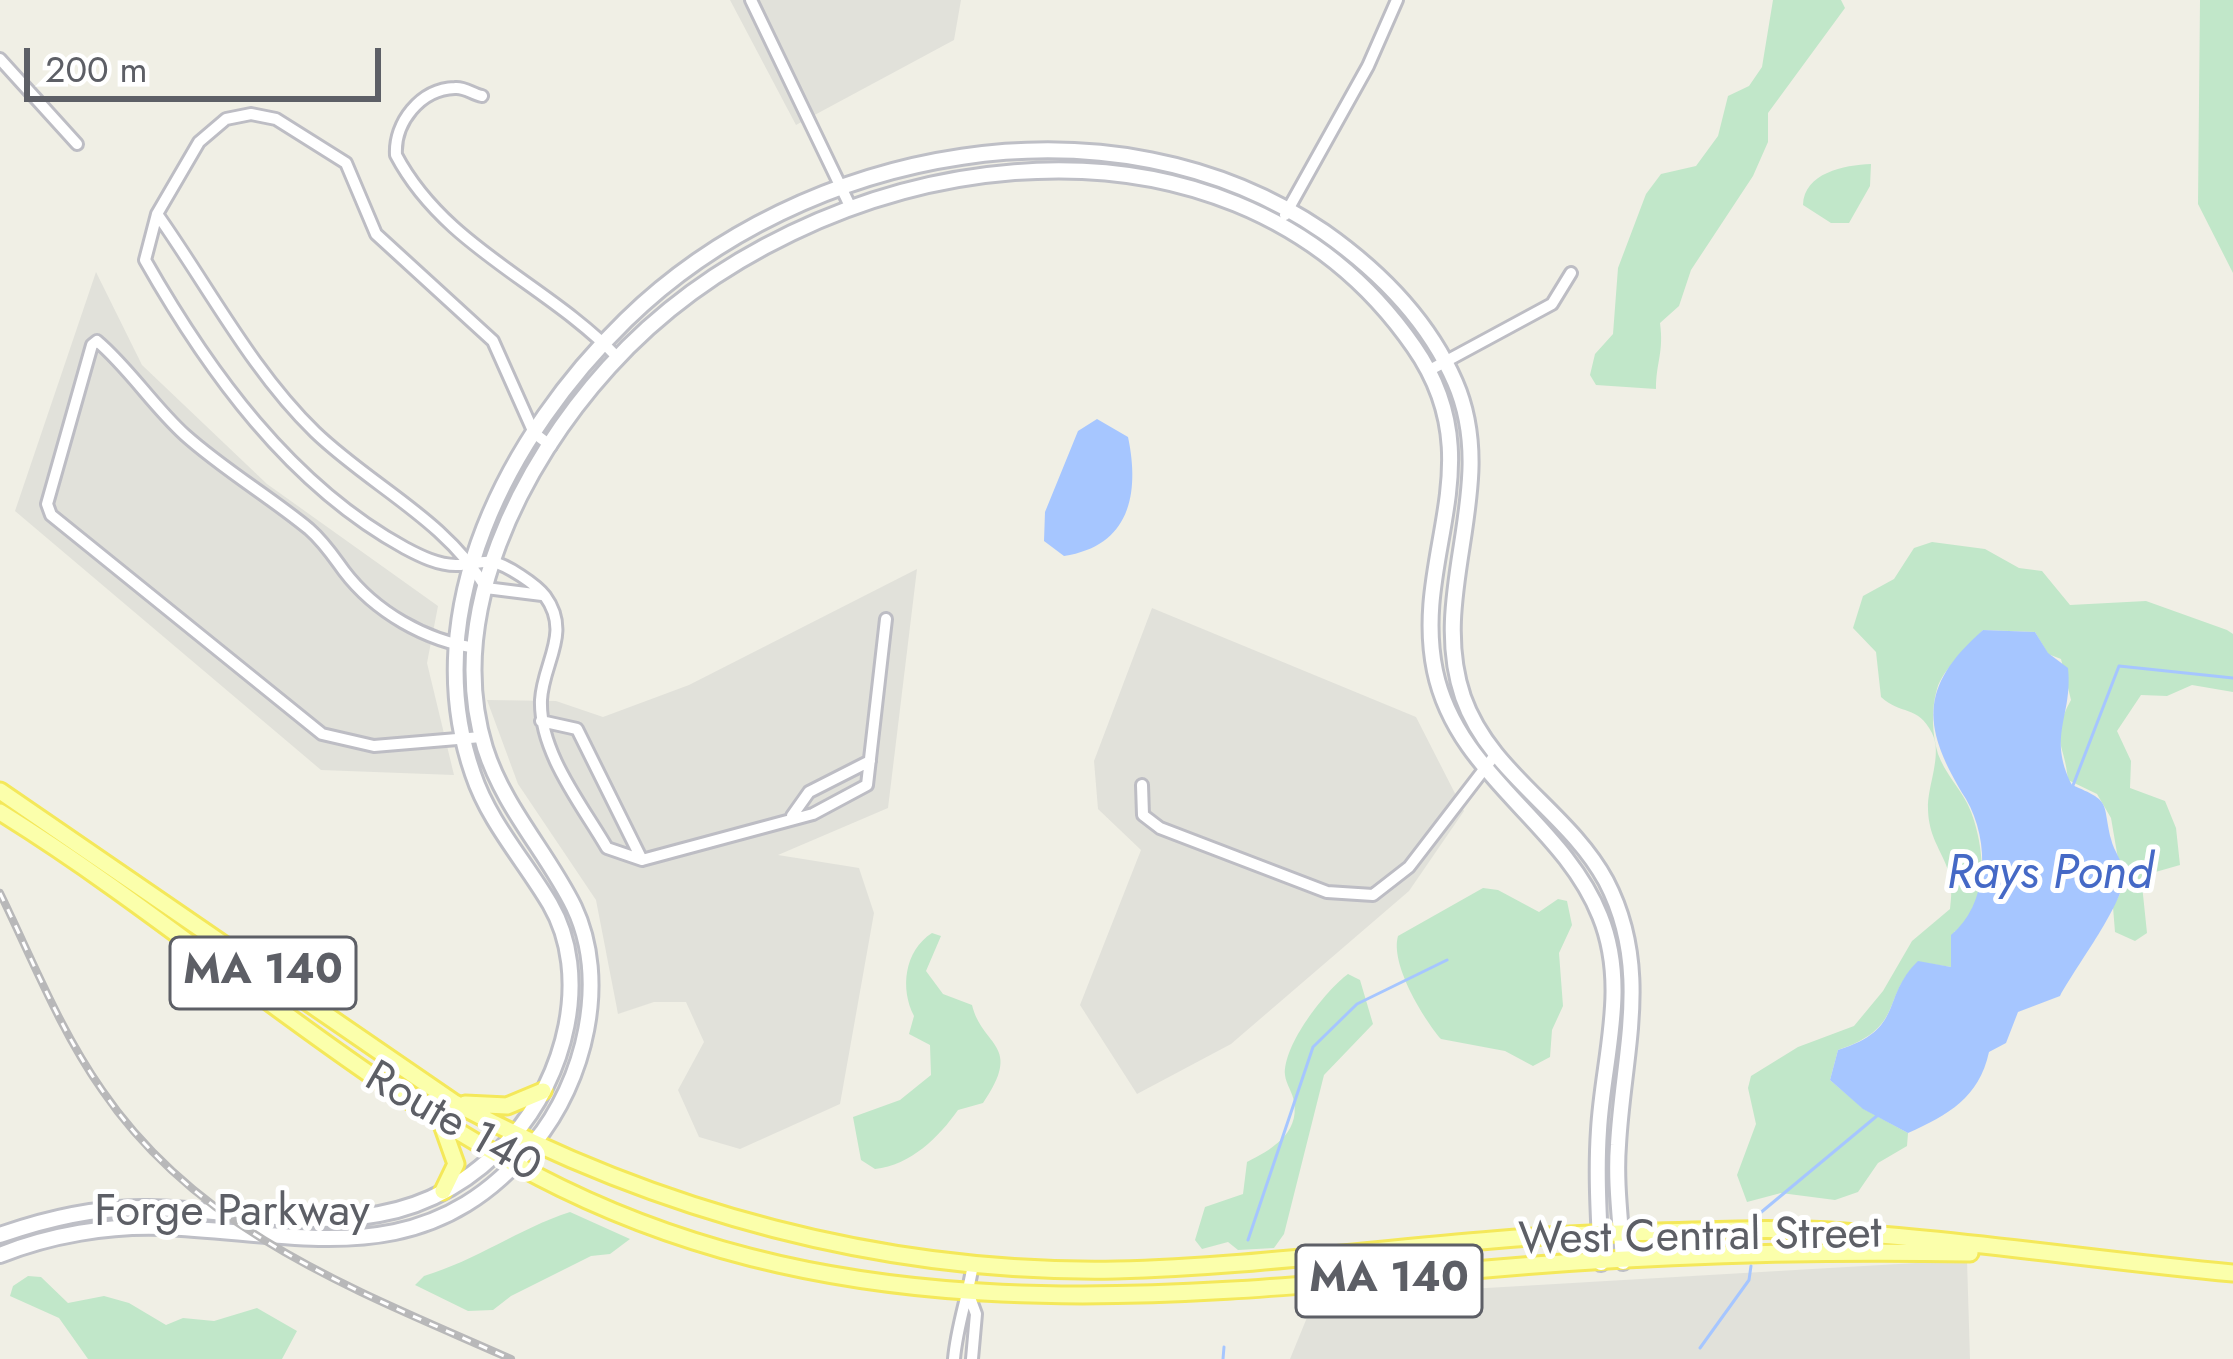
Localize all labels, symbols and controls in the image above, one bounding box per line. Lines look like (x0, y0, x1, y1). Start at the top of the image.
scale bar (30, 24, 387, 98)
text: 200 m (45, 43, 148, 95)
water label: Rays Pond (1947, 847, 2153, 905)
road number: MA 140 (170, 937, 356, 1009)
street label: Route 140 (354, 1052, 550, 1196)
street label: Forge Parkway (94, 1187, 370, 1241)
street label: West Central Street (1518, 1209, 1882, 1269)
road number: MA 140 (1296, 1245, 1482, 1317)

